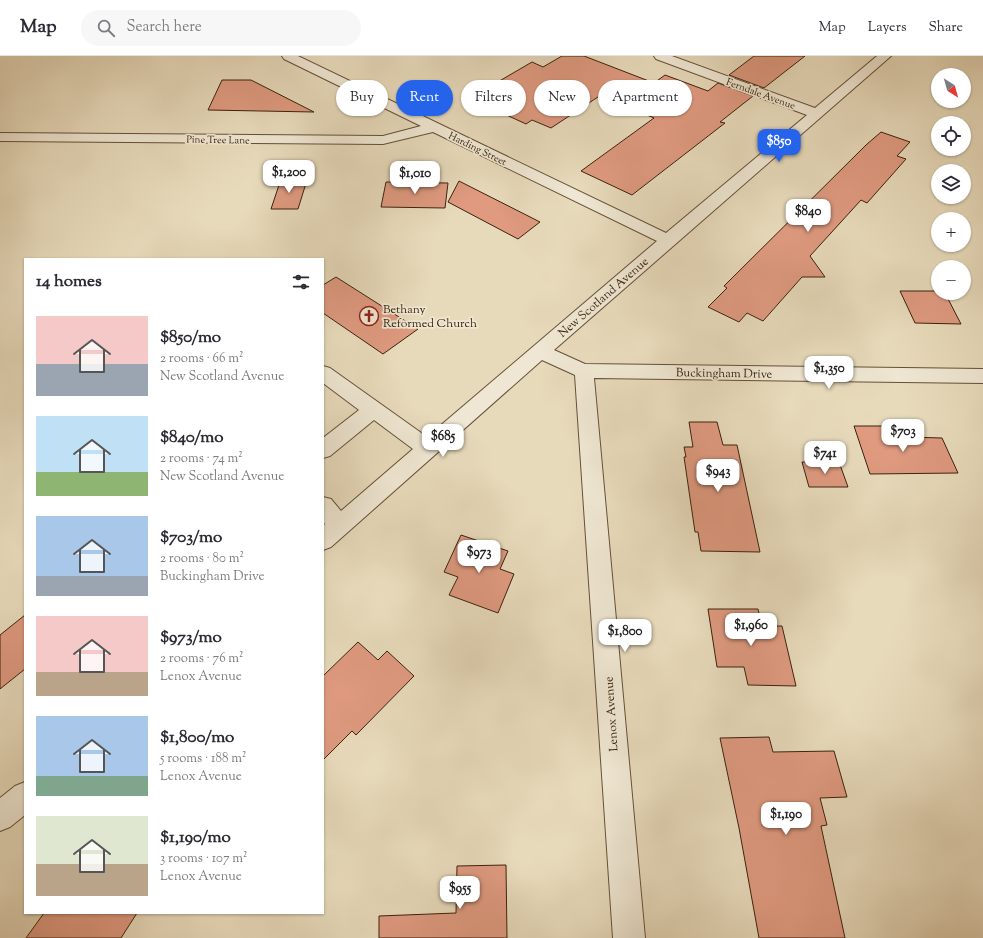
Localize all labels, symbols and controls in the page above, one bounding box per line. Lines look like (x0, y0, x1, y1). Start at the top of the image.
search box (81, 10, 361, 46)
text: Map (20, 14, 57, 41)
icon: search (95, 17, 117, 39)
text: Search here (127, 17, 202, 38)
text: Map (819, 18, 846, 38)
text: Layers (868, 18, 906, 38)
text: Share (928, 18, 963, 38)
north arrow (931, 68, 971, 108)
map controls (931, 68, 971, 300)
street label: Ferndale Avenue (724, 75, 798, 114)
chip: Buy (336, 80, 388, 116)
chip: Rent (396, 80, 453, 116)
chip: Filters (461, 80, 526, 116)
chip: New (534, 80, 590, 116)
chip: Apartment (598, 80, 692, 116)
button: locate (931, 116, 971, 156)
street label: Harding Street (446, 129, 510, 170)
pin: $850 (755, 129, 803, 163)
street label: Pine Tree Lane (186, 132, 250, 149)
text: $850 (767, 133, 791, 151)
pin: $1,200 (256, 160, 322, 194)
pin: $1,010 (382, 161, 448, 195)
text: $1,200 (272, 164, 306, 182)
button: layers (931, 164, 971, 204)
text: $1,010 (399, 165, 431, 183)
pin: $840 (784, 199, 832, 233)
text: $840 (795, 203, 821, 221)
button: + (931, 212, 971, 252)
street label: New Scotland Avenue (554, 253, 653, 342)
button: − (931, 260, 971, 300)
text: 14 homes (36, 270, 102, 294)
icon: filters (290, 271, 312, 293)
place label: Bethany Reformed Church (383, 301, 477, 333)
church icon: Bethany Reformed Church (358, 305, 380, 327)
text: $850/mo (160, 326, 221, 350)
icon: home (68, 332, 116, 380)
text: 2 rooms · 66 m² (160, 350, 243, 368)
pin: $1,350 (796, 356, 862, 390)
text: $1,350 (813, 360, 845, 378)
street label: Buckingham Drive (676, 364, 773, 384)
text: New Scotland Avenue (160, 368, 284, 386)
pin: $703 (879, 419, 927, 453)
text: $703 (890, 423, 916, 441)
pin: $685 (419, 424, 467, 458)
text: $840/mo (160, 426, 224, 450)
text: $685 (431, 428, 455, 446)
icon: home (68, 432, 116, 480)
pin: $741 (801, 441, 849, 475)
text: $741 (813, 445, 837, 463)
text: 2 rooms · 74 m² (160, 450, 243, 468)
pin: $943 (694, 459, 742, 493)
text: $943 (705, 463, 731, 481)
text: New Scotland Avenue (160, 468, 284, 486)
text: $703/mo (160, 526, 222, 550)
icon: home (68, 532, 116, 580)
pin: $973 (455, 540, 503, 574)
text: $973 (466, 544, 492, 562)
text: 2 rooms · 80 m² (160, 550, 244, 568)
text: Buckingham Drive (160, 568, 265, 586)
pin: $1,960 (718, 613, 784, 647)
text: $1,960 (734, 617, 768, 635)
pin: $1,800 (592, 619, 658, 653)
text: $1,800 (608, 623, 642, 641)
text: $973/mo (160, 626, 222, 650)
icon: home (68, 632, 116, 680)
text: 2 rooms · 76 m² (160, 650, 244, 668)
text: Lenox Avenue (160, 668, 242, 686)
street label: Lenox Avenue (600, 675, 624, 752)
text: $1,800/mo (160, 726, 234, 750)
icon: home (68, 732, 116, 780)
text: 5 rooms · 188 m² (160, 750, 246, 768)
text: Lenox Avenue (160, 768, 242, 786)
pin: $1,190 (753, 802, 819, 836)
text: $1,190 (770, 806, 802, 824)
text: $1,190/mo (160, 826, 231, 850)
icon: home (68, 832, 116, 880)
text: 3 rooms · 107 m² (160, 850, 247, 868)
text: Lenox Avenue (160, 868, 242, 886)
pin: $955 (436, 876, 484, 910)
text: $955 (449, 880, 471, 898)

